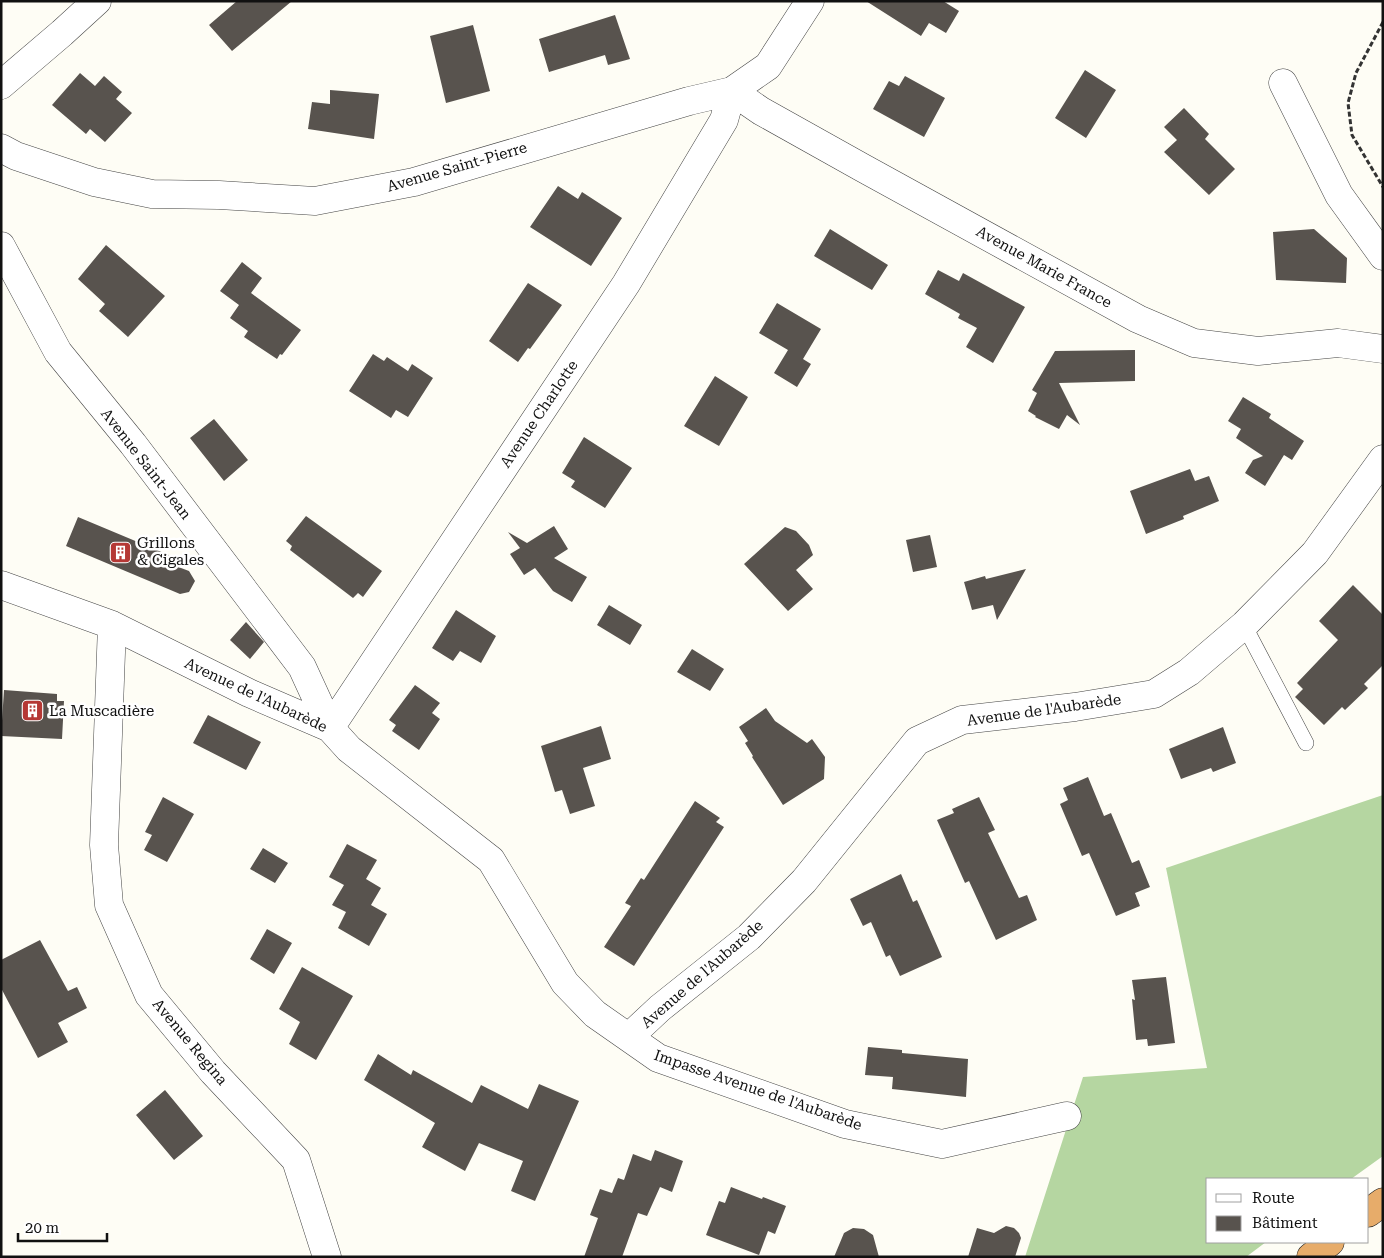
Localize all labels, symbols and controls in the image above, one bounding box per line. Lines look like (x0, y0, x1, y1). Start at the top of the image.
street label: Avenue Saint-Pierre (385, 138, 529, 196)
street label: Avenue Marie France (973, 222, 1115, 312)
street label: Avenue Charlotte (496, 357, 582, 471)
street label: Avenue Saint-Jean (97, 405, 195, 523)
place label: Grillons & Cigales (137, 534, 204, 569)
building icon: Grillons & Cigales (109, 540, 133, 564)
street label: Avenue de l'Aubarède (182, 654, 330, 736)
street label: Avenue de l'Aubarède (966, 690, 1122, 730)
building icon: La Muscadière (21, 699, 45, 723)
place label: La Muscadière (49, 702, 154, 720)
street label: Avenue de l'Aubarède (637, 916, 767, 1032)
street label: Avenue Regina (149, 995, 231, 1089)
street label: Impasse Avenue de l'Aubarède (652, 1046, 864, 1134)
legend (1206, 1178, 1369, 1243)
text: Route (1252, 1189, 1294, 1207)
scale bar (18, 1210, 106, 1242)
text: Bâtiment (1252, 1214, 1318, 1232)
text: 20 m (25, 1219, 60, 1237)

